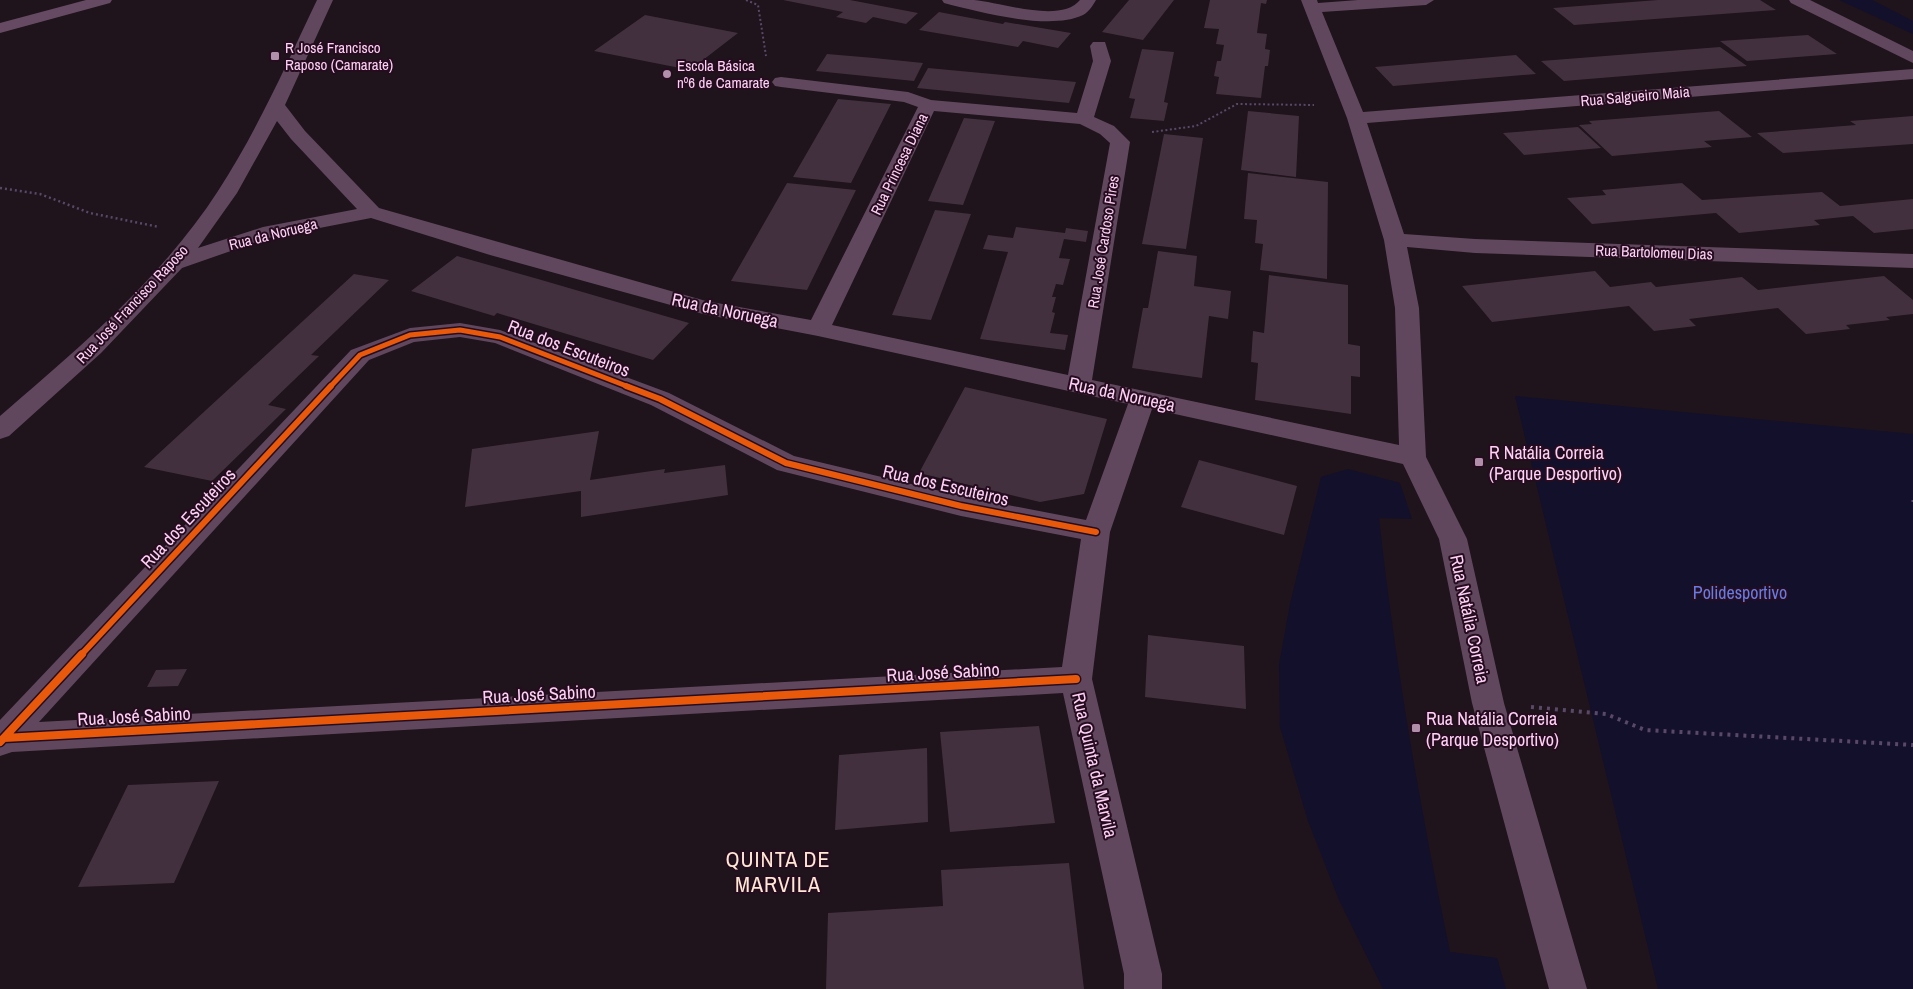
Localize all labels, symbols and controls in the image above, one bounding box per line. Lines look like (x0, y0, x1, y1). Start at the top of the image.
place label: R José Francisco Raposo (Camarate) (285, 37, 393, 75)
marker: R José Francisco Raposo (Camarate) (269, 50, 281, 62)
place label: Escola Básica nº6 de Camarate (677, 55, 770, 93)
marker: Escola Básica nº6 de Camarate (661, 68, 673, 80)
street label: Rua Salgueiro Maia (1580, 81, 1691, 111)
street label: Rua Princesa Diana (865, 109, 933, 218)
street label: Rua José Cardoso Pires (1082, 174, 1124, 310)
street label: Rua da Noruega (227, 213, 319, 255)
street label: Rua Bartolomeu Dias (1595, 239, 1713, 265)
street label: Rua José Francisco Raposo (71, 240, 193, 368)
street label: Rua da Noruega (669, 287, 781, 333)
street label: Rua dos Escuteiros (504, 313, 634, 383)
street label: Rua da Noruega (1066, 371, 1178, 417)
place label: R Natália Correia (Parque Desportivo) (1489, 440, 1622, 486)
marker: R Natália Correia (Parque Desportivo) (1473, 456, 1485, 468)
street label: Rua dos Escuteiros (880, 458, 1012, 512)
street label: Rua dos Escuteiros (135, 462, 241, 574)
street label: Rua Natália Correia (1444, 552, 1496, 686)
park label: Polidesportivo (1693, 580, 1787, 605)
street label: Rua José Sabino (886, 657, 1000, 687)
street label: Rua José Sabino (482, 679, 596, 709)
street label: Rua Quinta da Marvila (1066, 690, 1124, 840)
street label: Rua José Sabino (77, 701, 191, 731)
place label: Rua Natália Correia (Parque Desportivo) (1426, 706, 1559, 752)
marker: Rua Natália Correia (Parque Desportivo) (1410, 722, 1422, 734)
district label: QUINTA DE MARVILA (726, 844, 830, 899)

